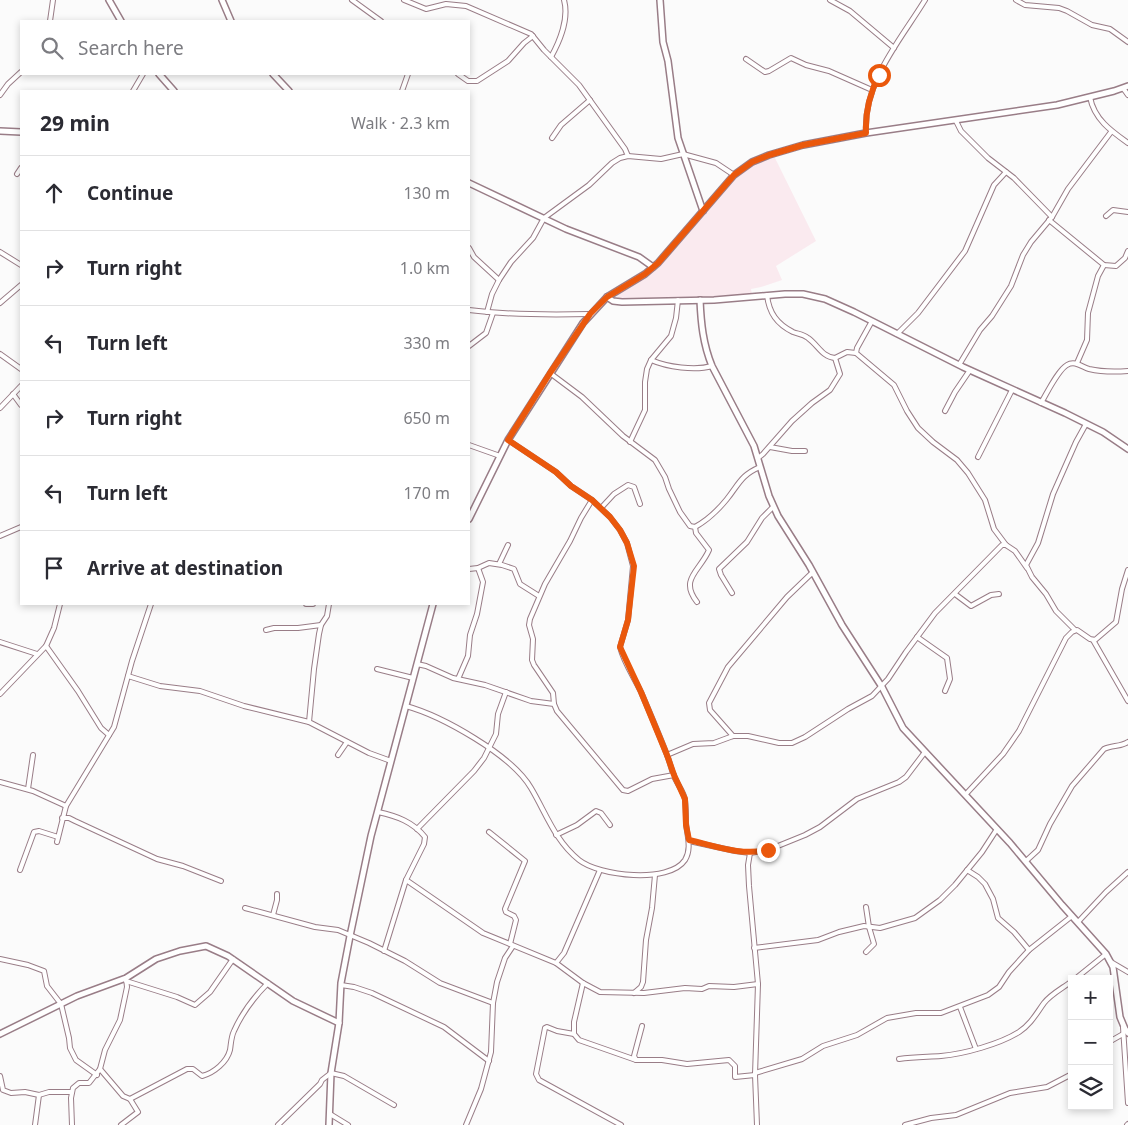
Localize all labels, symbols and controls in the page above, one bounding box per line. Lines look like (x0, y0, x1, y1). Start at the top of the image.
search box (20, 20, 470, 75)
icon: search (38, 34, 66, 62)
text: Search here (78, 35, 184, 61)
route start (868, 64, 891, 87)
text: 29 min (40, 109, 110, 137)
text: Walk · 2.3 km (351, 112, 450, 134)
icon: ahead (40, 179, 68, 207)
text: Continue (87, 180, 173, 206)
text: 130 m (403, 182, 450, 204)
icon: right (40, 254, 68, 282)
text: Turn right (87, 255, 182, 281)
text: 1.0 km (400, 257, 450, 279)
icon: left (40, 329, 68, 357)
text: Turn left (87, 330, 168, 356)
text: 330 m (403, 332, 450, 354)
icon: right (40, 404, 68, 432)
text: Turn right (87, 405, 182, 431)
text: 650 m (403, 407, 450, 429)
icon: left (40, 479, 68, 507)
text: Turn left (87, 480, 168, 506)
text: 170 m (403, 482, 450, 504)
icon: arrive (40, 554, 68, 582)
text: Arrive at destination (87, 555, 283, 581)
route end (757, 839, 780, 862)
map controls (1068, 975, 1113, 1110)
button: + (1068, 975, 1113, 1020)
button: − (1068, 1020, 1113, 1065)
button: layers (1068, 1065, 1113, 1110)

